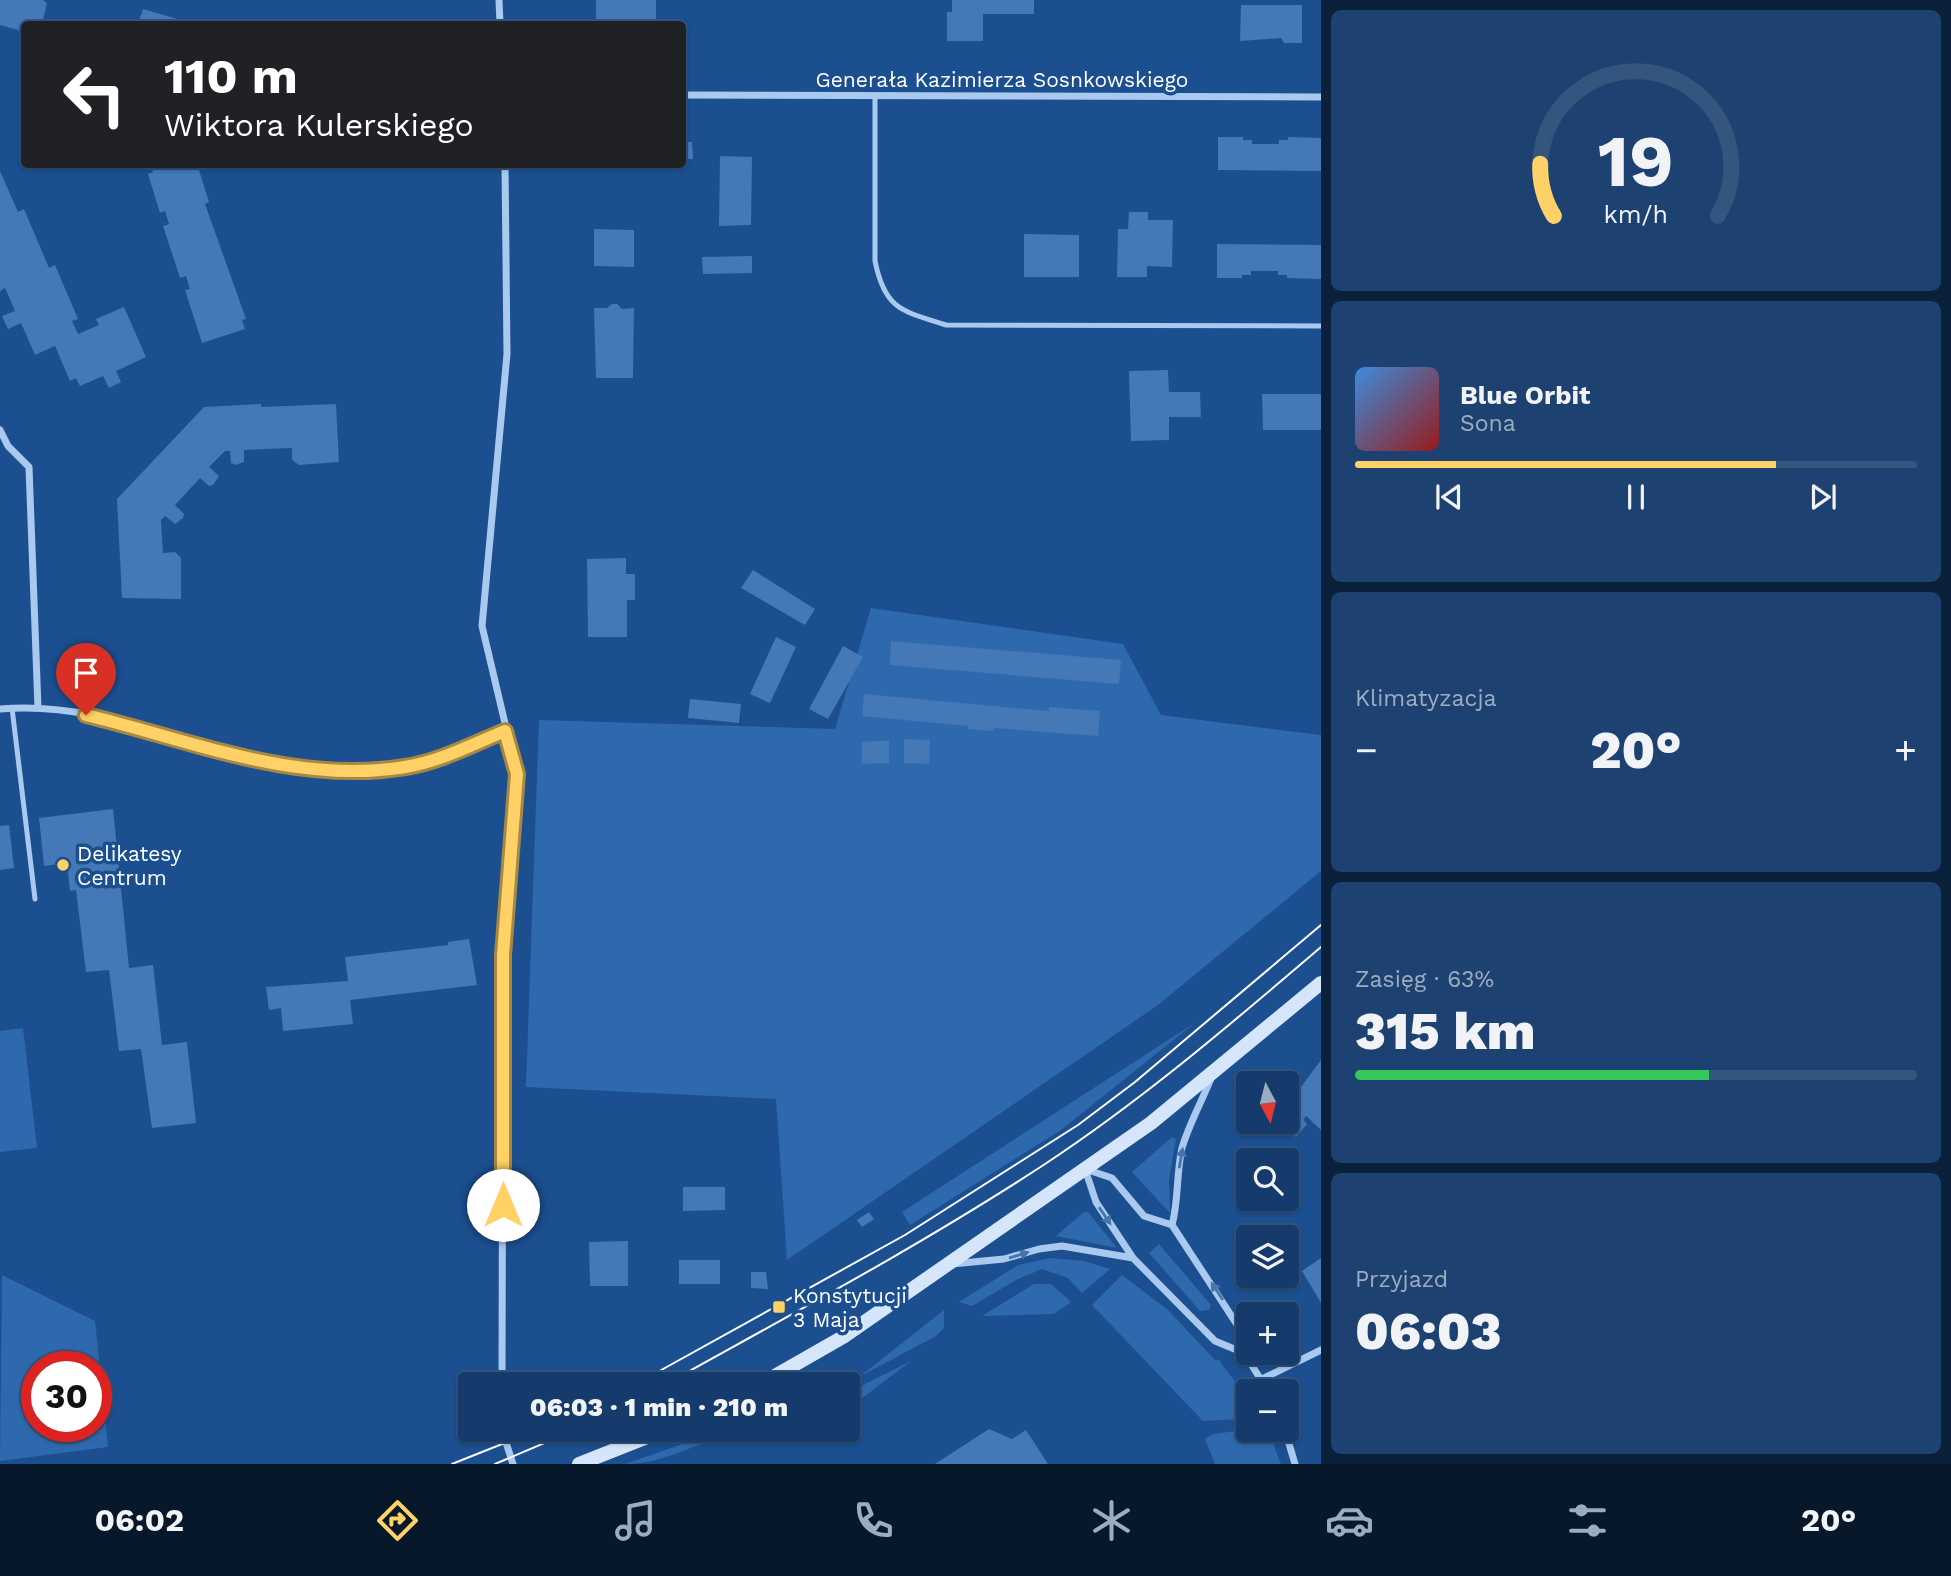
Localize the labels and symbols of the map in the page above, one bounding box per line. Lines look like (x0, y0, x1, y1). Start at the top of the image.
street label: Generała Kazimierza Sosnkowskiego (816, 67, 1188, 92)
pin (56, 643, 116, 715)
place label: Delikatesy Centrum (77, 841, 182, 890)
marker: Delikatesy Centrum (55, 857, 71, 873)
north arrow (1236, 1071, 1298, 1134)
one-way arrow (1176, 1147, 1187, 1169)
position arrow (466, 1168, 540, 1242)
one-way arrow (1098, 1207, 1112, 1225)
one-way arrow (1009, 1249, 1030, 1259)
one-way arrow (1210, 1282, 1224, 1300)
place label: Konstytucji 3 Maja (793, 1283, 907, 1332)
marker: Konstytucji 3 Maja (771, 1299, 787, 1315)
speed limit sign: 30 (21, 1351, 112, 1442)

